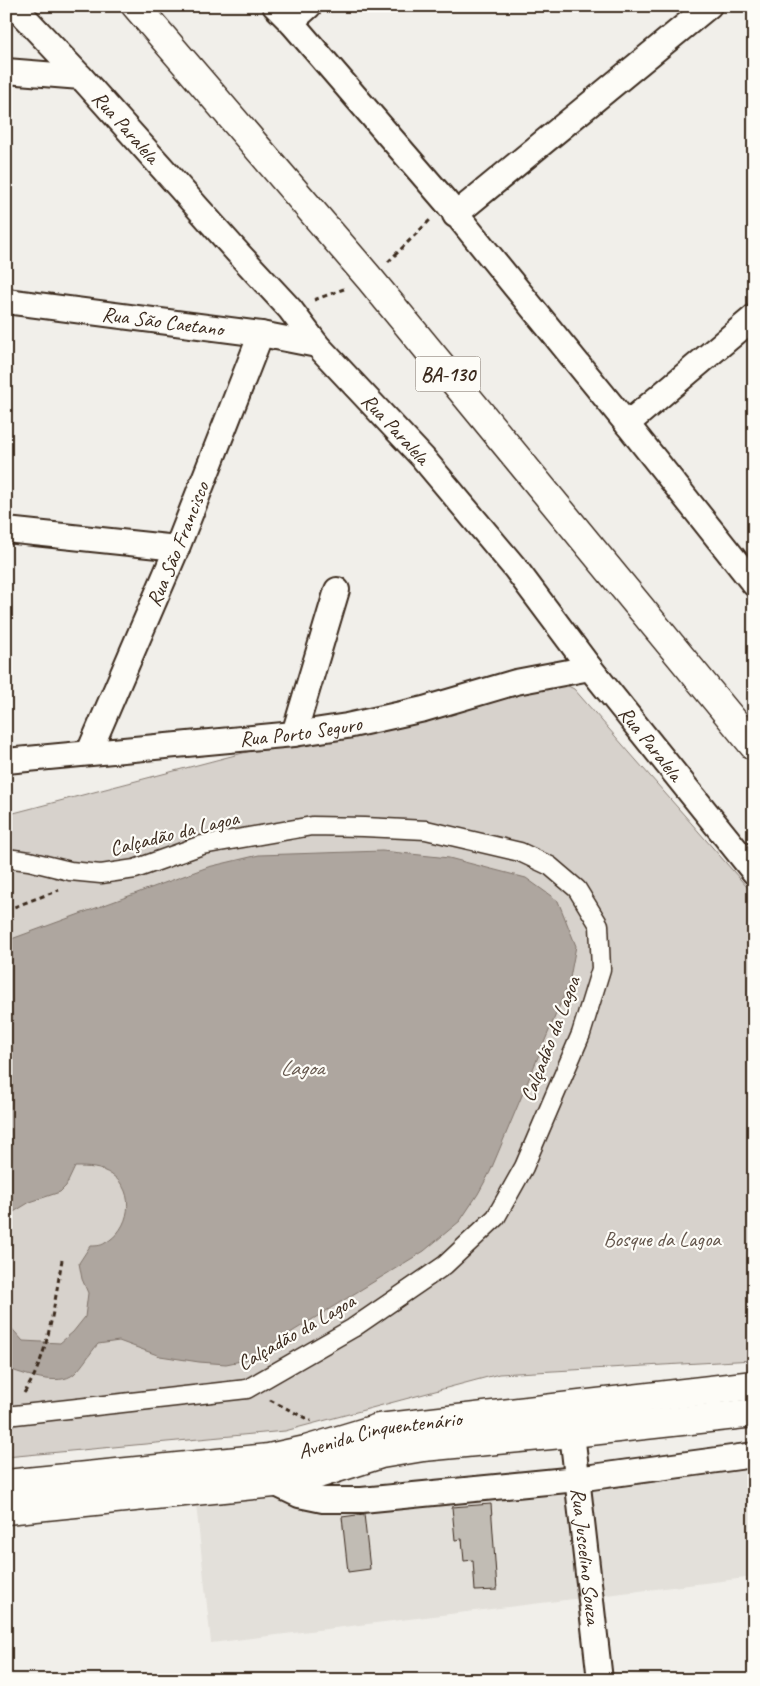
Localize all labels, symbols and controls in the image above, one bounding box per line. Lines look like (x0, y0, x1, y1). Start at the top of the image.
street label: Rua Paralela (87, 86, 167, 171)
street label: Rua São Caetano (100, 301, 227, 342)
road number: BA-130 (416, 356, 480, 392)
street label: Rua Paralela (356, 388, 437, 472)
street label: Rua São Francisco (140, 477, 215, 610)
street label: Rua Paralela (613, 701, 690, 788)
street label: Rua Porto Seguro (238, 710, 366, 752)
street label: Calçadão da Lagoa (107, 804, 243, 862)
street label: Calçadão da Lagoa (514, 971, 586, 1105)
water label: Lagoa (280, 1054, 327, 1082)
park label: Bosque da Lagoa (603, 1226, 722, 1252)
street label: Calçadão da Lagoa (232, 1287, 361, 1376)
street label: Avenida Cinquentenário (296, 1405, 465, 1464)
street label: Rua Juscelino Souza (565, 1486, 607, 1628)

